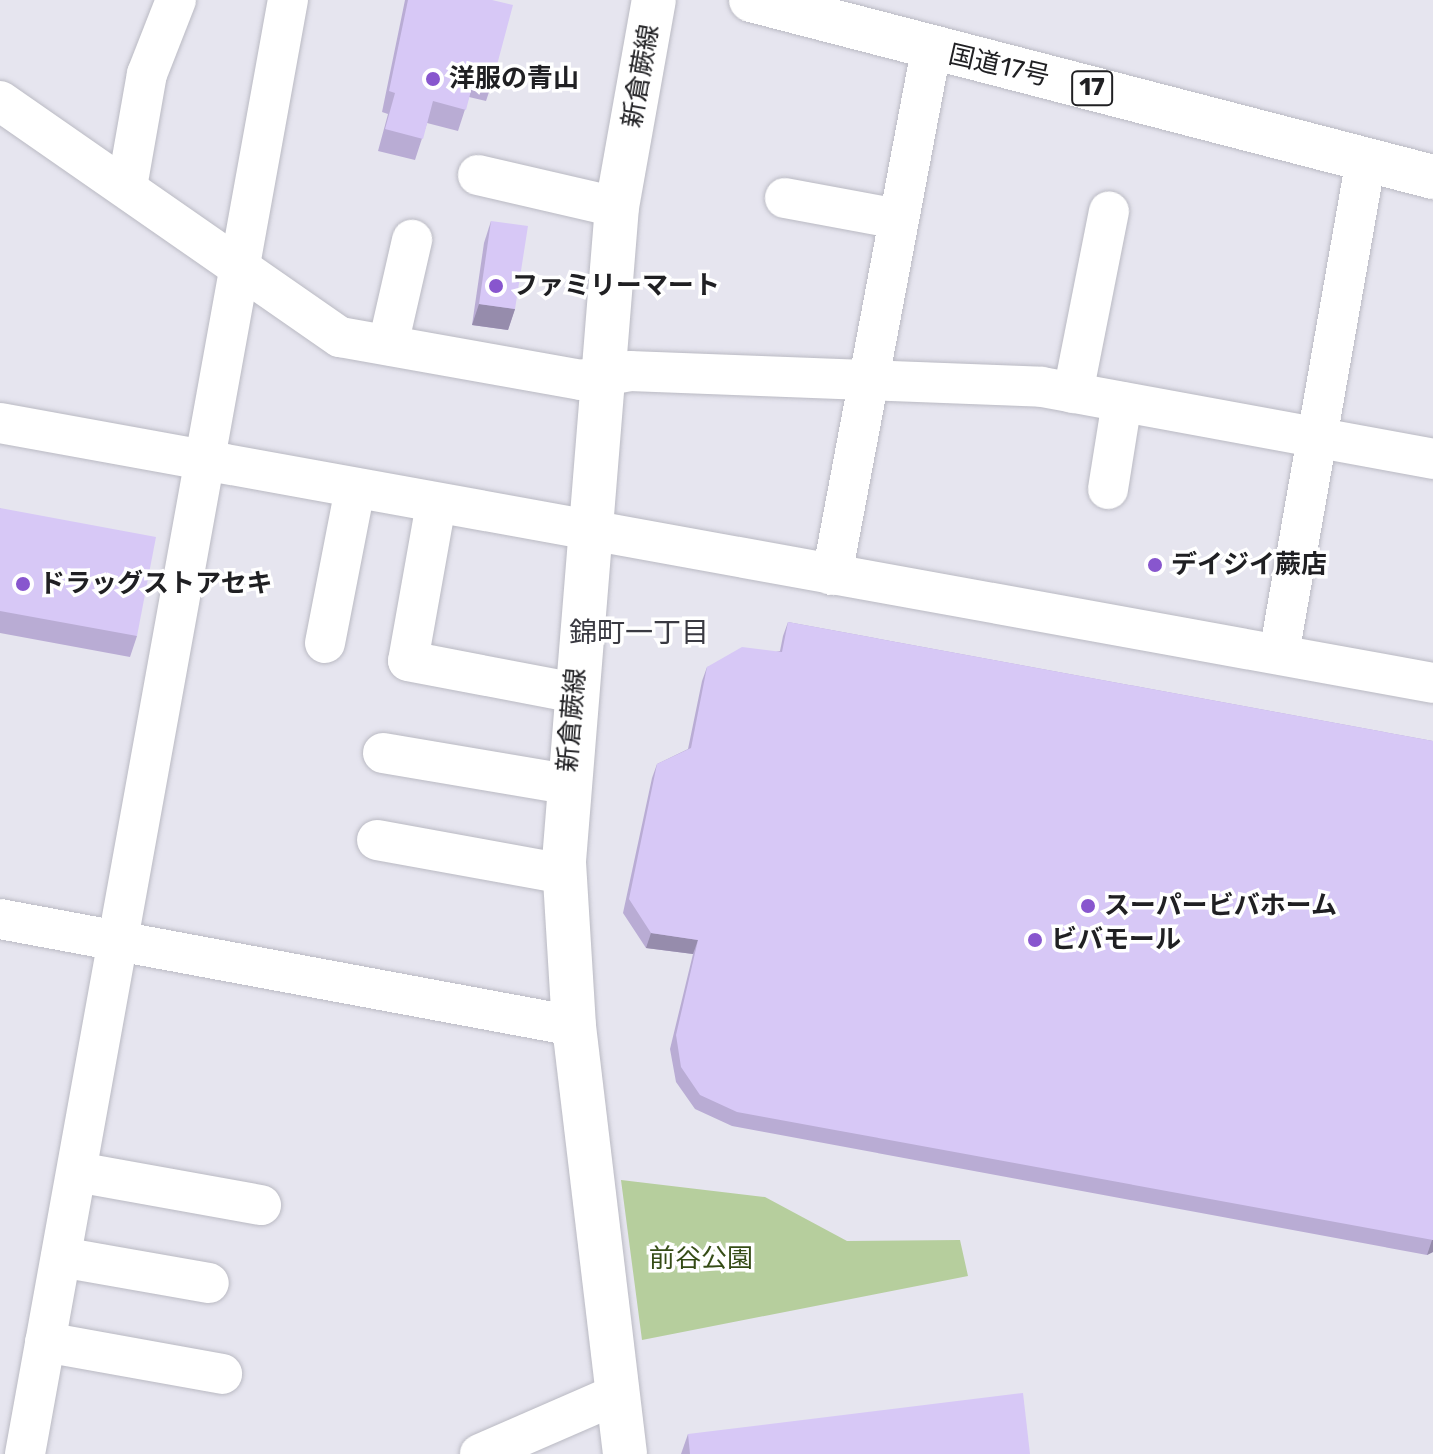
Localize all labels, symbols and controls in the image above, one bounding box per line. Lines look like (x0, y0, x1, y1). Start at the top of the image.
street label: 新倉蕨線 (617, 22, 665, 130)
street label: 国道17号 (946, 39, 1052, 93)
place label: 洋服の青山 (449, 63, 579, 95)
road number: 17 (1070, 68, 1114, 108)
marker: 洋服の青山 (424, 70, 442, 88)
place label: ファミリーマート (512, 270, 720, 302)
marker: ファミリーマート (487, 277, 505, 295)
place label: デイジイ蕨店 (1171, 549, 1327, 581)
marker: デイジイ蕨店 (1146, 556, 1164, 574)
place label: ドラッグストアセキ (39, 568, 273, 600)
marker: ドラッグストアセキ (14, 575, 32, 593)
district label: 錦町一丁目 (569, 616, 709, 650)
street label: 新倉蕨線 (552, 667, 592, 773)
place label: スーパービバホーム (1104, 890, 1338, 922)
marker: スーパービバホーム (1079, 897, 1097, 915)
place label: ビバモール (1051, 924, 1181, 956)
marker: ビバモール (1026, 931, 1044, 949)
park label: 前谷公園 (649, 1243, 753, 1275)

